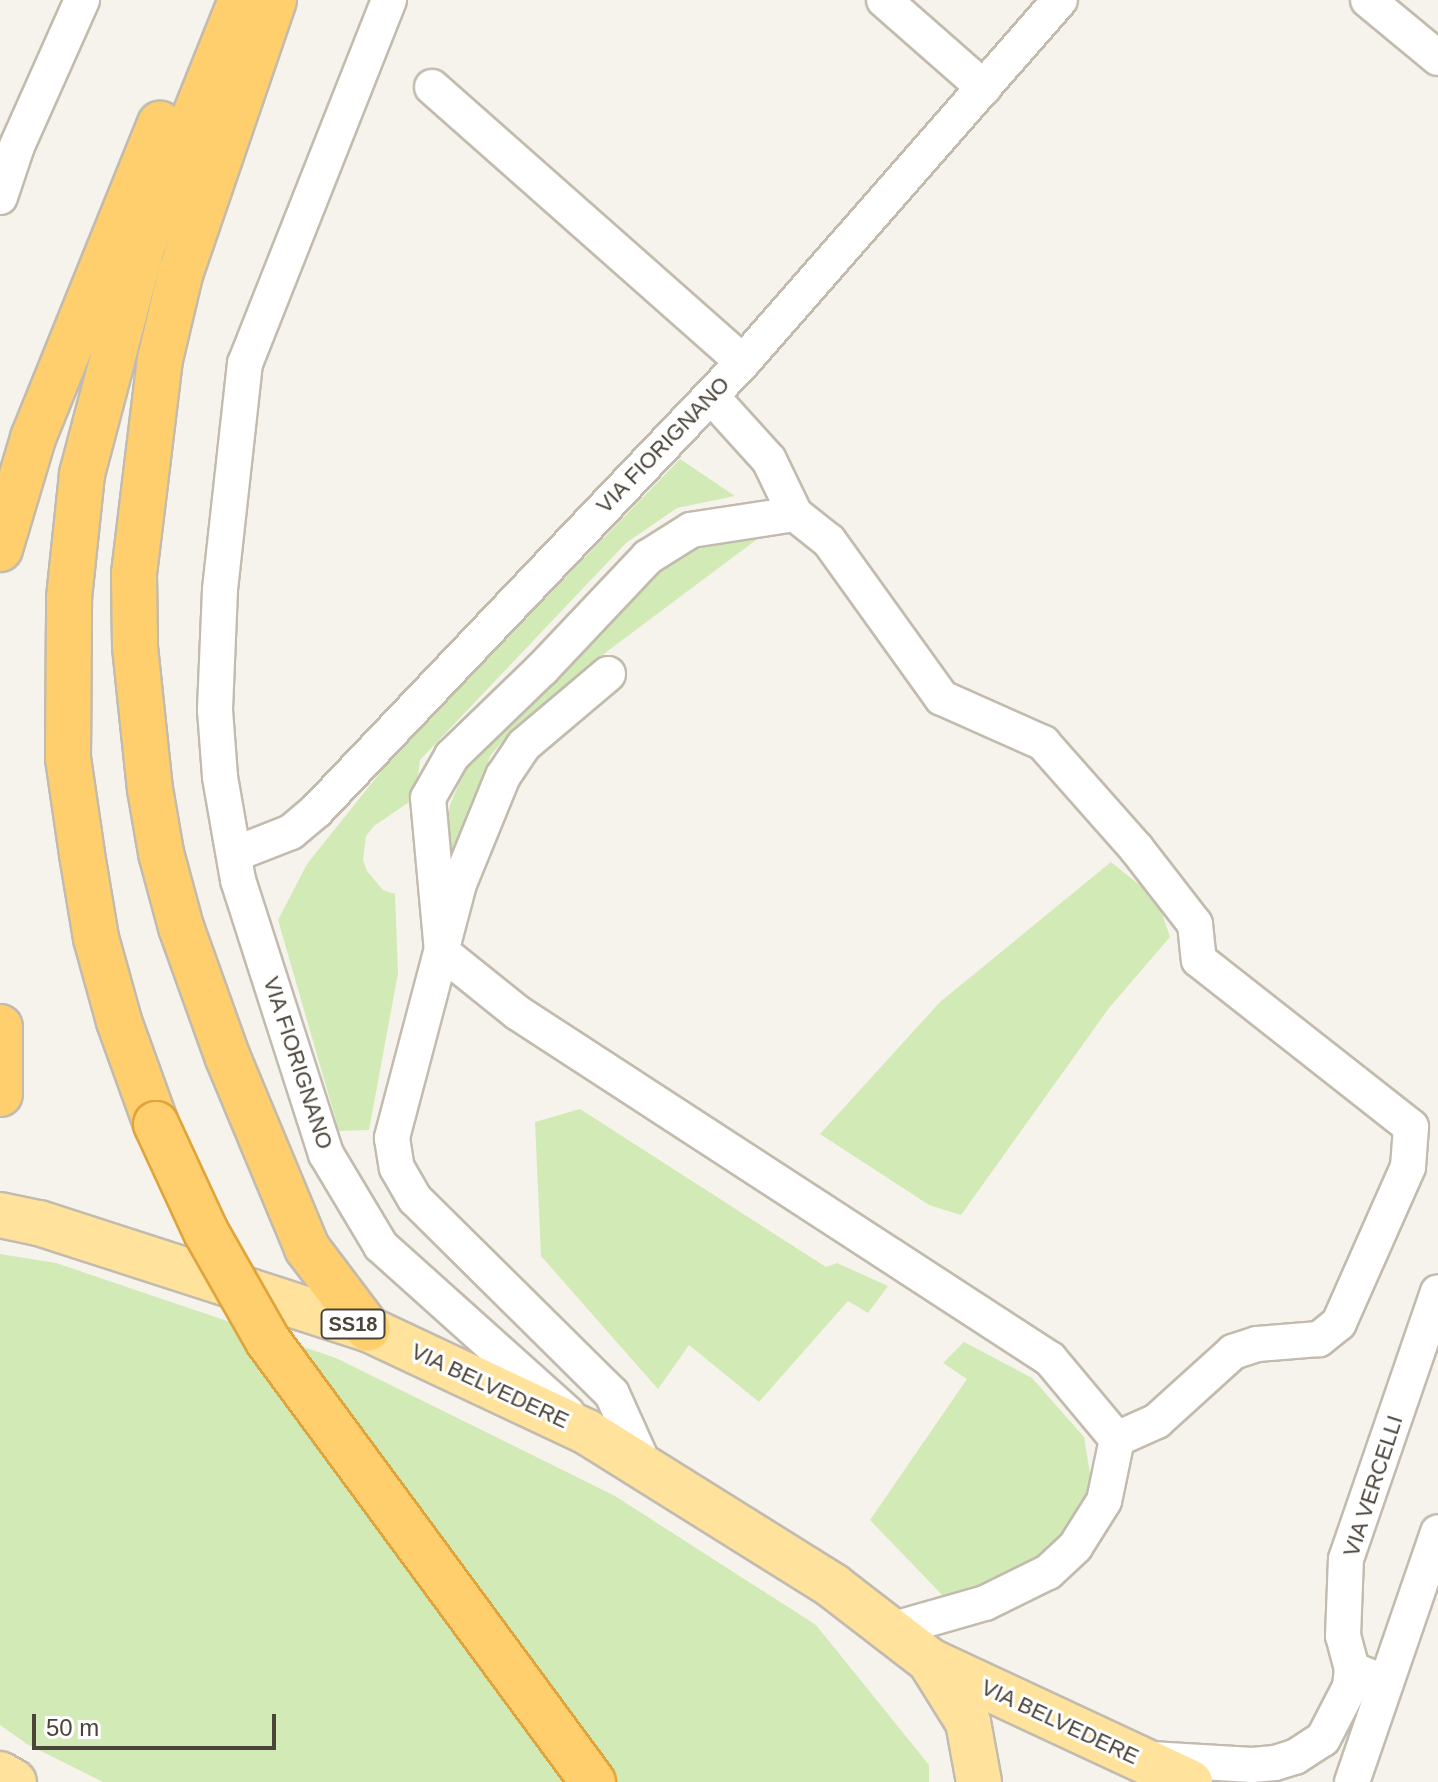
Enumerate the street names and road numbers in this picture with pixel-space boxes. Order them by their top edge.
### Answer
street label: VIA FIORIGNANO [591,371,735,519]
street label: VIA FIORIGNANO [257,973,339,1153]
road number: SS18 [319,1308,387,1340]
street label: VIA BELVEDERE [406,1338,574,1434]
street label: VIA VERCELLI [1338,1412,1408,1560]
street label: VIA BELVEDERE [976,1674,1144,1770]

